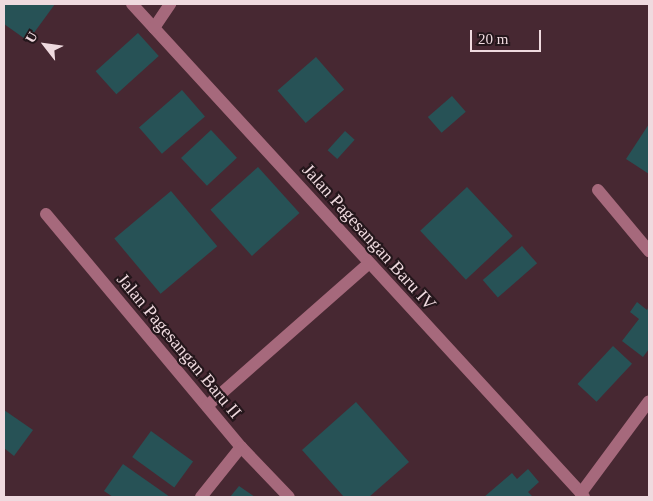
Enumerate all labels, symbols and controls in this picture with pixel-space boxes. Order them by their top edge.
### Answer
north arrow [20,20,70,70]
scale bar [473,20,544,52]
text: U [23,29,41,45]
text: 20 m [478,31,508,47]
street label: Jalan Pagesangan Baru IV [298,159,440,315]
street label: Jalan Pagesangan Baru II [112,269,246,423]

